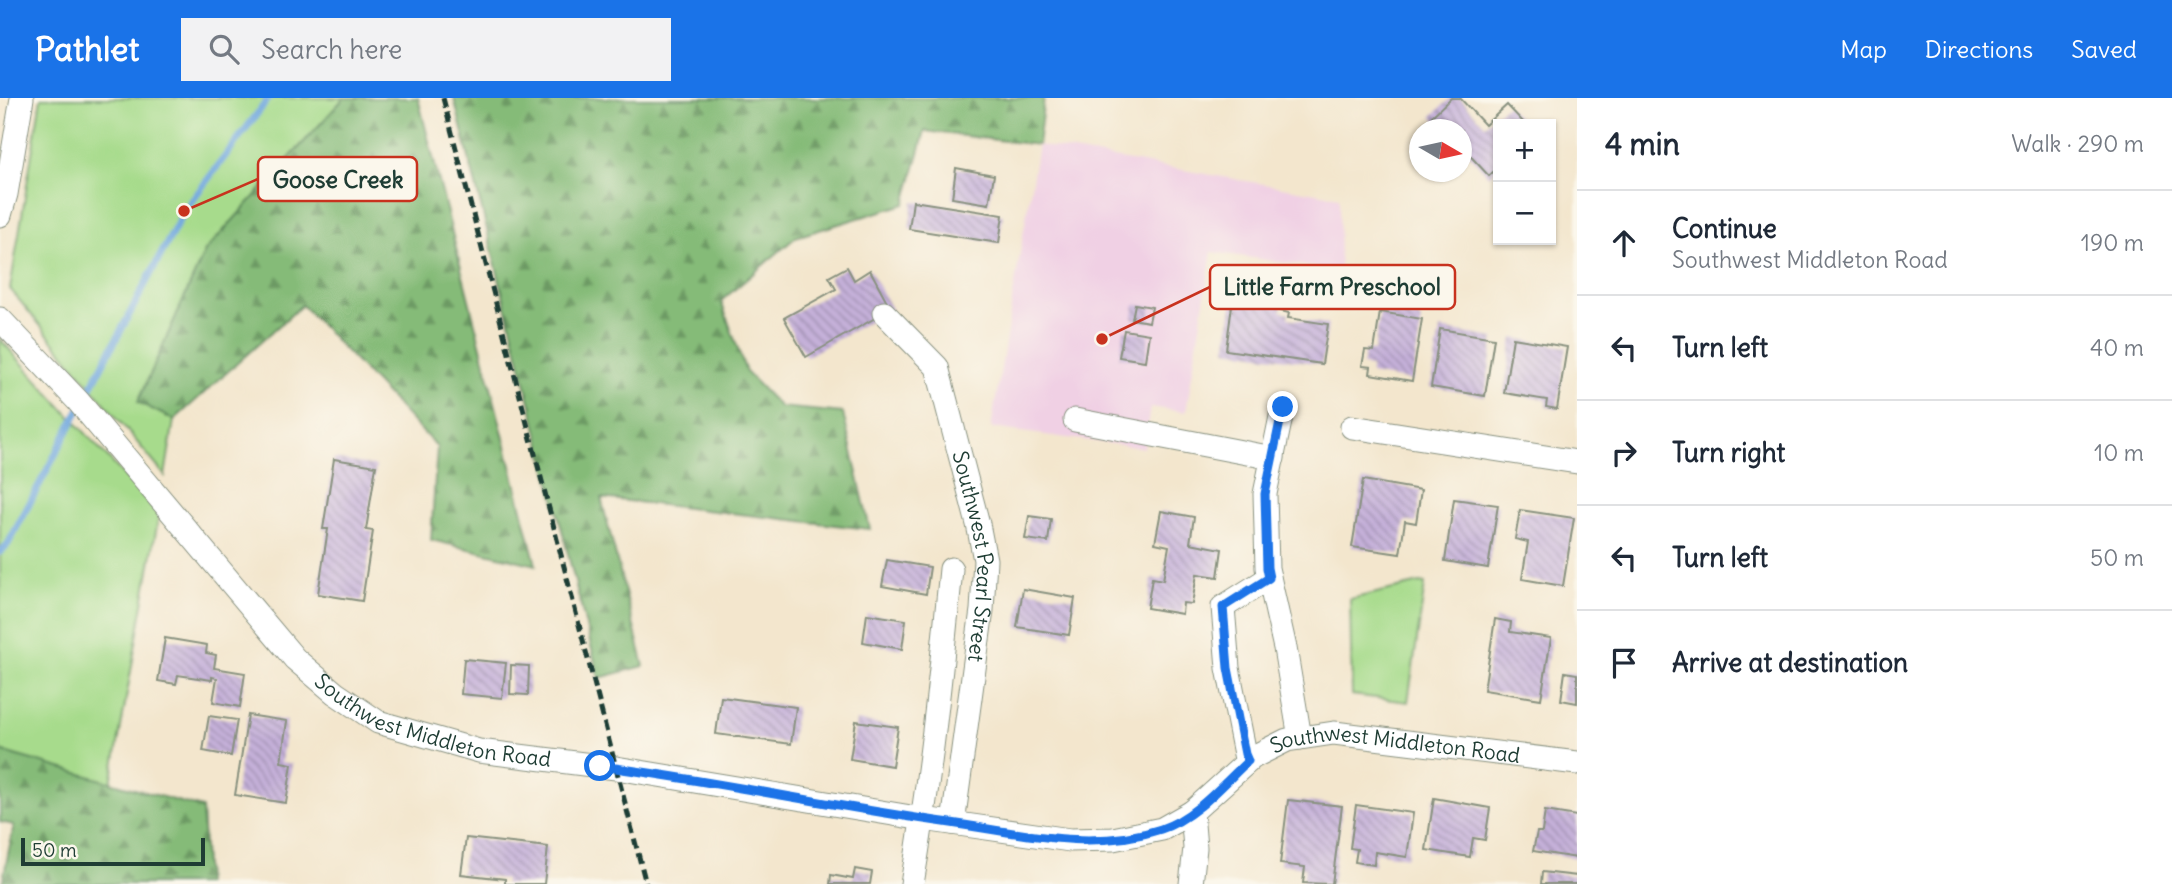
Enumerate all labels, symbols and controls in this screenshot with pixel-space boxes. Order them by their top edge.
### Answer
search box [181,18,671,81]
text: Pathlet [35,28,139,70]
icon: search [205,30,243,68]
text: Search here [261,33,402,66]
text: Map [1840,34,1887,64]
text: Directions [1925,34,2033,64]
text: Saved [2071,34,2137,64]
north arrow [1409,119,1472,182]
map controls [1493,119,1556,245]
button: + [1493,119,1556,182]
text: 4 min [1605,125,1680,163]
text: Walk · 290 m [2011,129,2144,158]
callout: Goose Creek [258,157,417,201]
text: Goose Creek [272,165,404,194]
button: − [1493,182,1556,245]
text: Continue [1672,212,1777,245]
icon: ahead [1605,224,1643,262]
text: 190 m [2081,228,2144,257]
text: Southwest Middleton Road [1672,245,1948,274]
callout: Little Farm Preschool [1210,265,1455,309]
text: Little Farm Preschool [1223,272,1441,301]
icon: left [1605,329,1643,367]
text: Turn left [1672,331,1768,364]
text: 40 m [2090,333,2144,362]
route end [1267,391,1298,422]
icon: right [1605,434,1643,472]
text: Turn right [1672,436,1785,469]
text: 10 m [2094,438,2144,467]
street label: Southwest Pearl Street [947,448,1000,664]
icon: left [1605,539,1643,577]
text: Turn left [1672,541,1768,574]
text: 50 m [2090,543,2144,572]
icon: arrive [1605,644,1643,682]
text: Arrive at destination [1672,646,1908,679]
street label: Southwest Middleton Road [309,668,552,773]
street label: Southwest Middleton Road [1265,718,1522,769]
route start [584,750,615,781]
scale bar [21,835,205,867]
text: 50 m [32,838,77,862]

